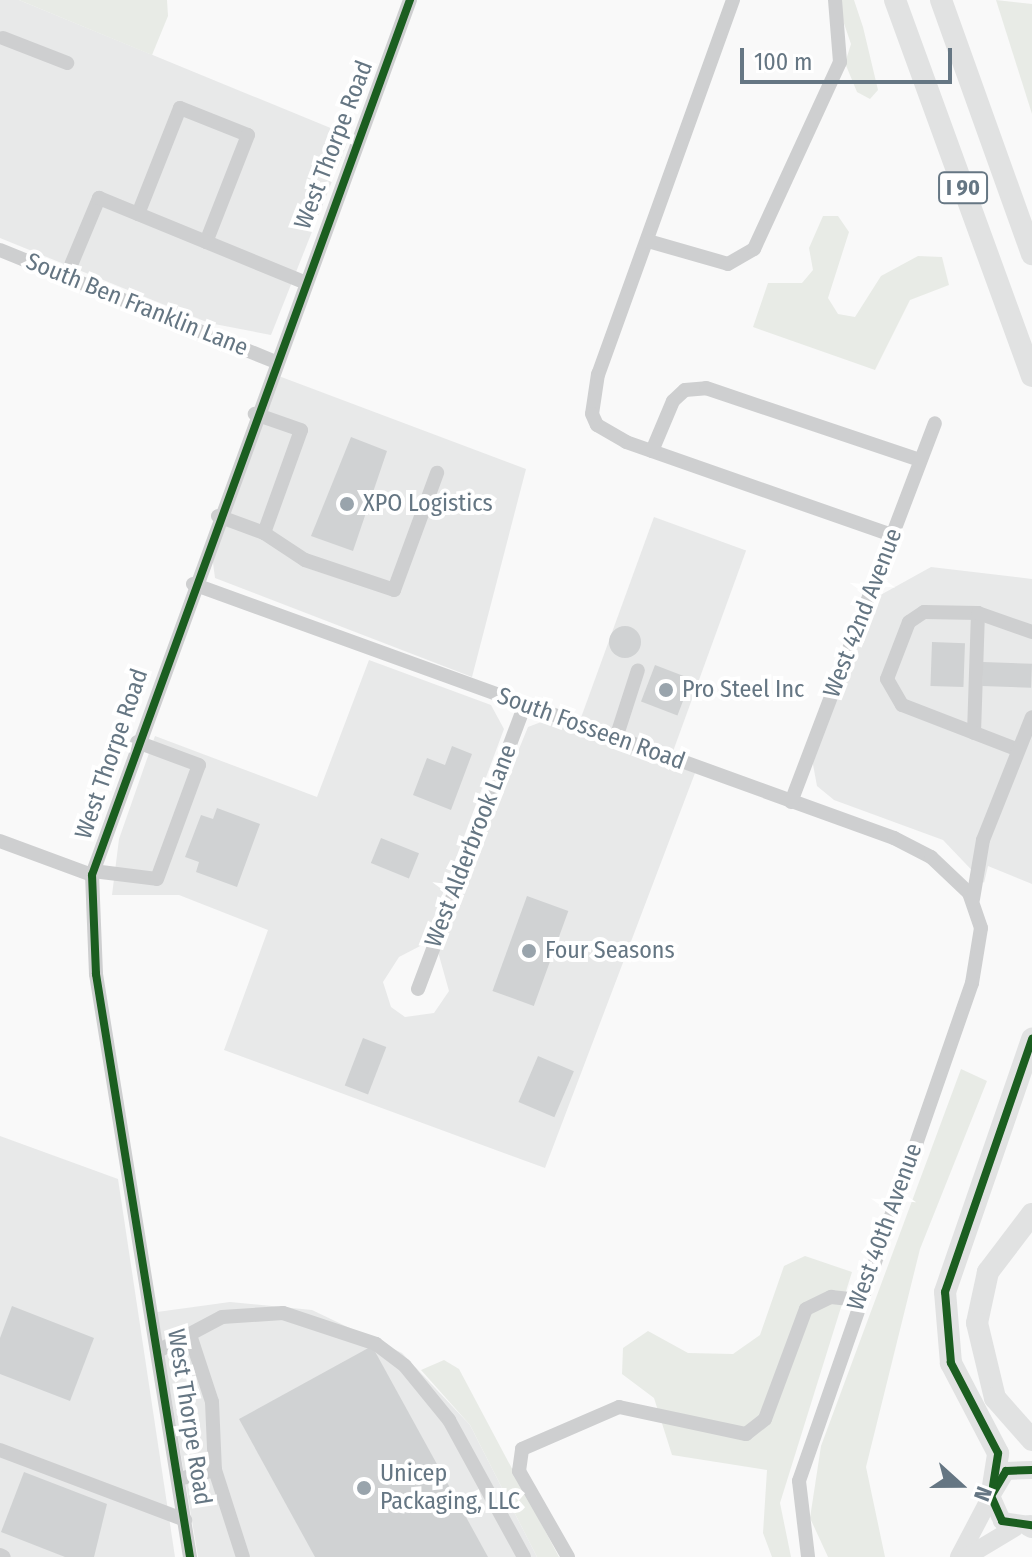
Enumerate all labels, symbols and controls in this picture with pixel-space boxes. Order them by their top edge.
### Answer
scale bar [744,32,956,82]
text: 100 m [754,48,812,76]
street label: West Thorpe Road [289,57,379,233]
road number: I 90 [937,170,989,206]
street label: South Ben Franklin Lane [22,247,252,363]
place label: XPO Logistics [363,490,493,518]
marker: XPO Logistics [338,495,356,513]
street label: West 42nd Avenue [818,525,908,701]
street label: West Thorpe Road [69,665,155,843]
place label: Pro Steel Inc [682,676,804,704]
marker: Pro Steel Inc [657,681,675,699]
street label: South Fosseen Road [493,682,689,776]
street label: West Alderbrook Lane [419,741,523,951]
place label: Four Seasons [545,937,675,965]
marker: Four Seasons [520,942,538,960]
street label: West 40th Avenue [841,1140,929,1314]
street label: West Thorpe Road [161,1327,217,1507]
north arrow [920,1445,1000,1525]
place label: Unicep Packaging, LLC [380,1460,520,1516]
marker: Unicep Packaging, LLC [355,1479,373,1497]
text: N [968,1483,998,1505]

